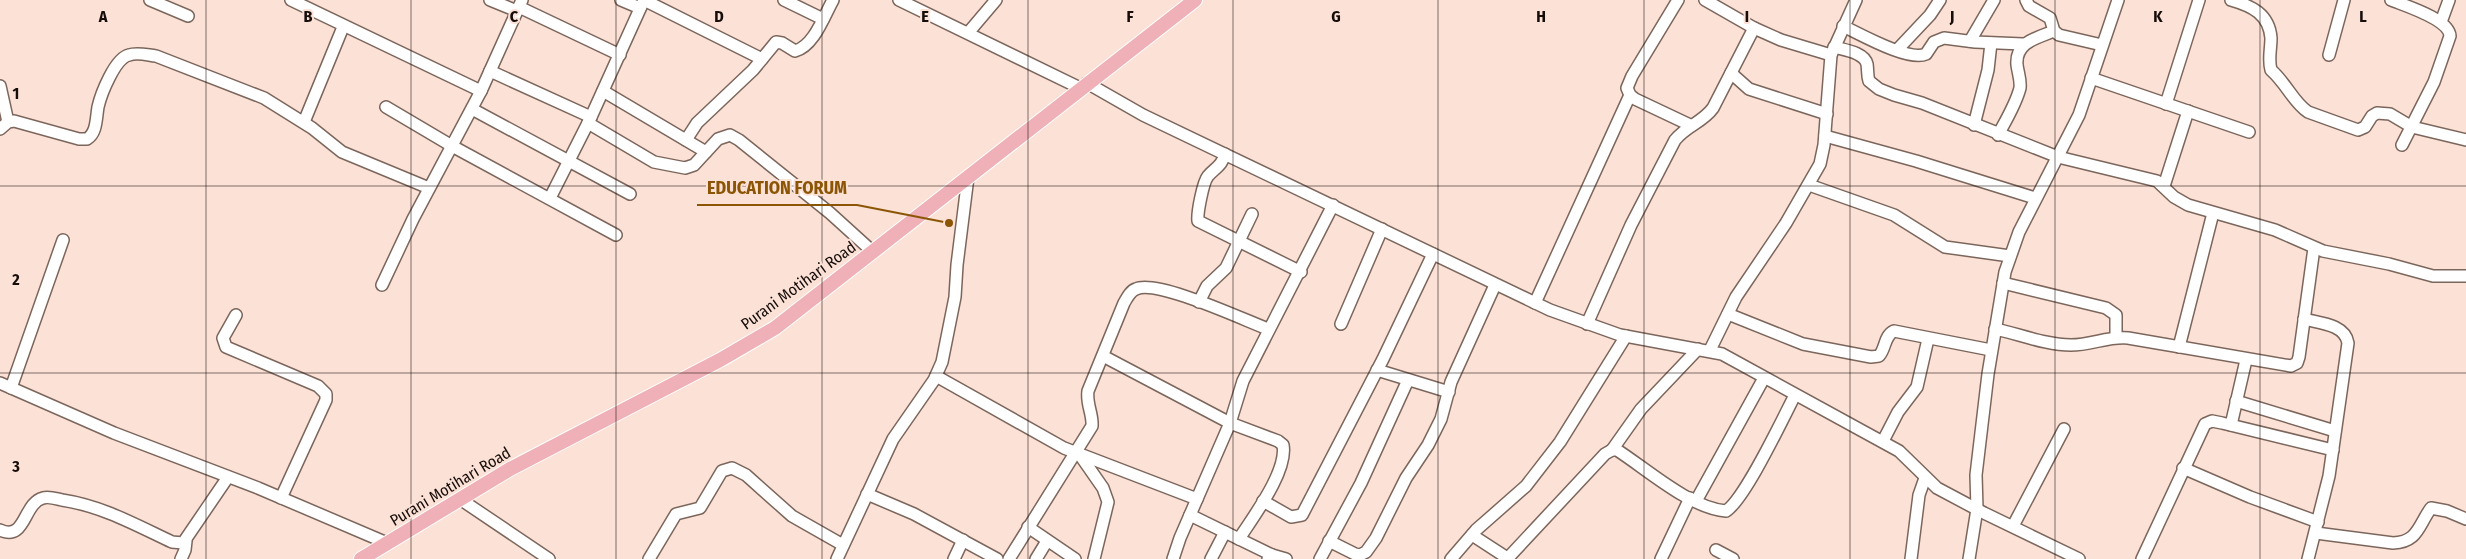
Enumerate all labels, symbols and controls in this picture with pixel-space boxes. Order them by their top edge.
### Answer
text: A [98,7,108,26]
text: B [304,7,313,26]
text: C [510,7,519,26]
text: D [714,7,724,26]
text: E [921,7,929,26]
text: F [1126,7,1134,26]
text: G [1331,7,1341,26]
text: H [1536,7,1546,26]
text: I [1745,7,1749,26]
text: J [1949,7,1954,26]
text: K [2153,7,2163,26]
text: L [2359,7,2367,26]
text: 1 [13,84,19,103]
callout: EDUCATION FORUM [697,172,857,205]
text: EDUCATION FORUM [707,177,847,199]
street label: Purani Motihari Road [737,237,859,333]
text: 2 [11,270,20,289]
street label: Purani Motihari Road [386,443,514,530]
text: 3 [11,457,20,476]

